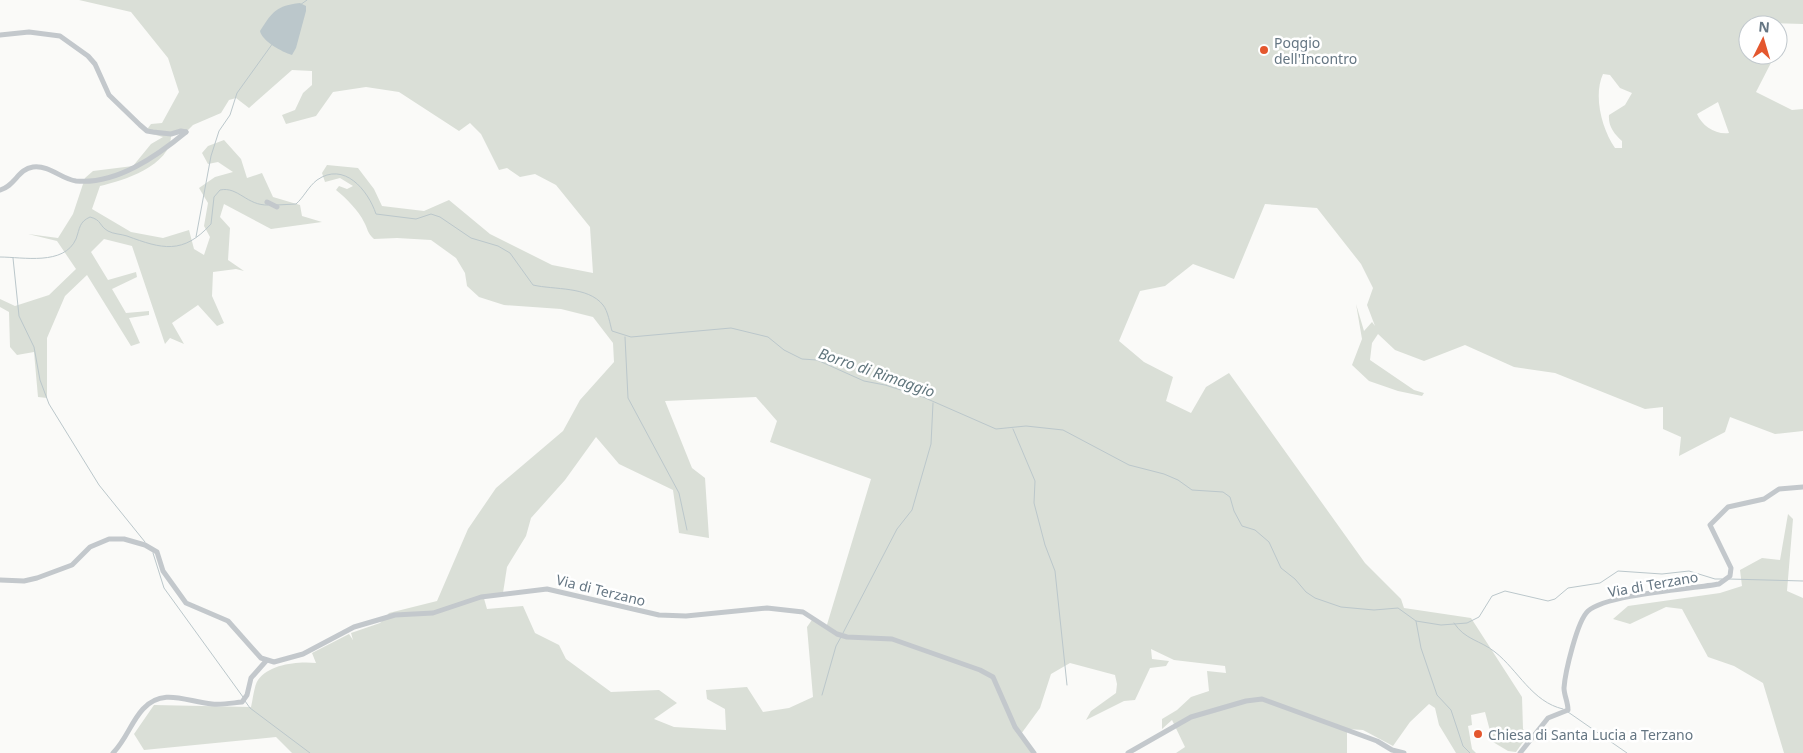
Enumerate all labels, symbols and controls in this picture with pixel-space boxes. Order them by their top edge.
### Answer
north arrow [1738,15,1788,65]
text: N [1758,17,1771,37]
place label: Poggio dell'Incontro [1274,33,1357,68]
marker: Poggio dell'Incontro [1258,44,1270,56]
water label: Borro di Rimaggio [816,343,938,401]
street label: Via di Terzano [1606,567,1700,601]
street label: Via di Terzano [554,570,648,610]
place label: Chiesa di Santa Lucia a Terzano [1488,725,1693,744]
marker: Chiesa di Santa Lucia a Terzano [1472,728,1484,740]

